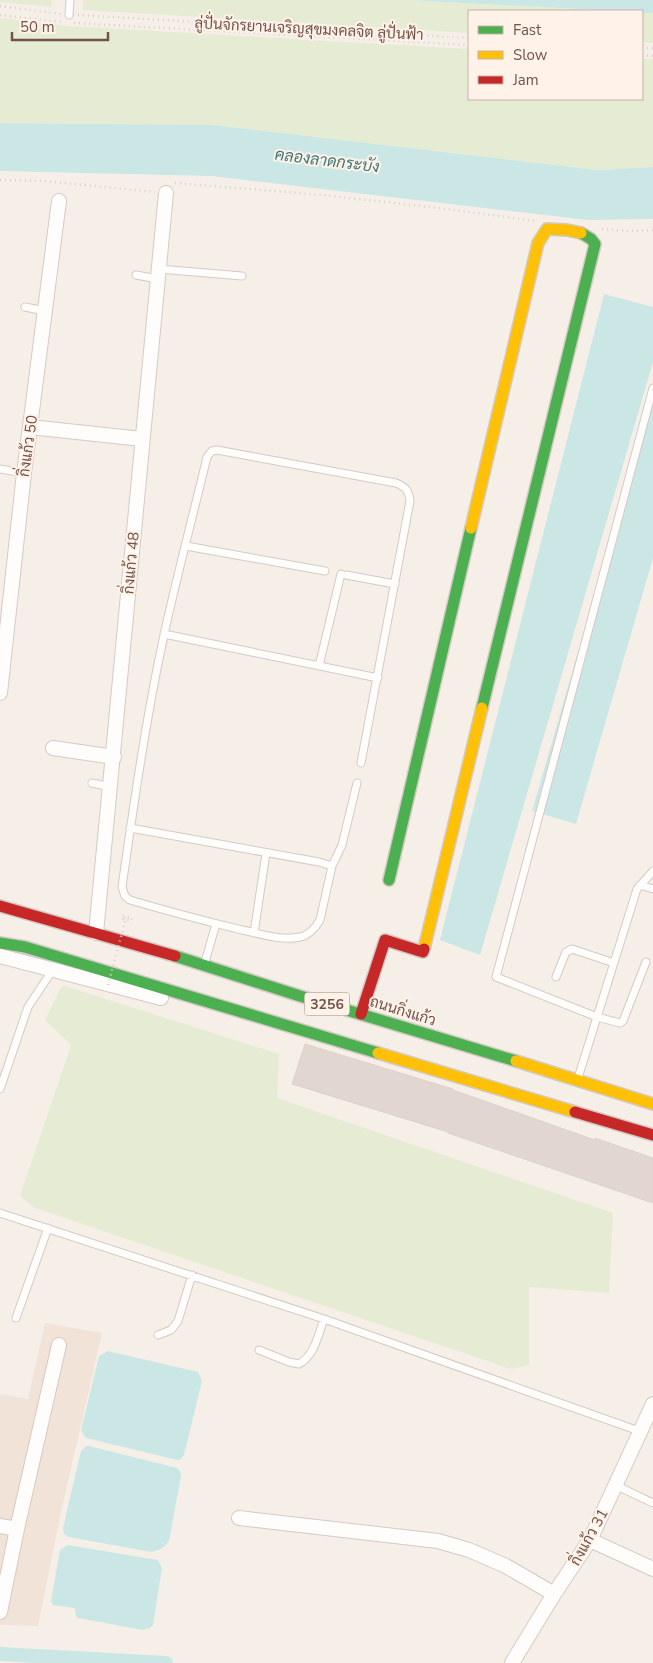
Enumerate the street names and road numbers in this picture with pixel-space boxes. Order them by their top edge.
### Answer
street label: ลู่ปั่นจักรยานเจริญสุขมงคลจิต ลู่ปั่นฟ้า [194,9,424,46]
street label: กิ่งแก้ว 50 [9,413,42,478]
street label: กิ่งแก้ว 48 [114,531,144,595]
street label: ถนนกิ่งแก้ว [367,987,440,1031]
road number: 3256 [304,992,350,1016]
street label: กิ่งแก้ว 31 [561,1503,613,1569]

